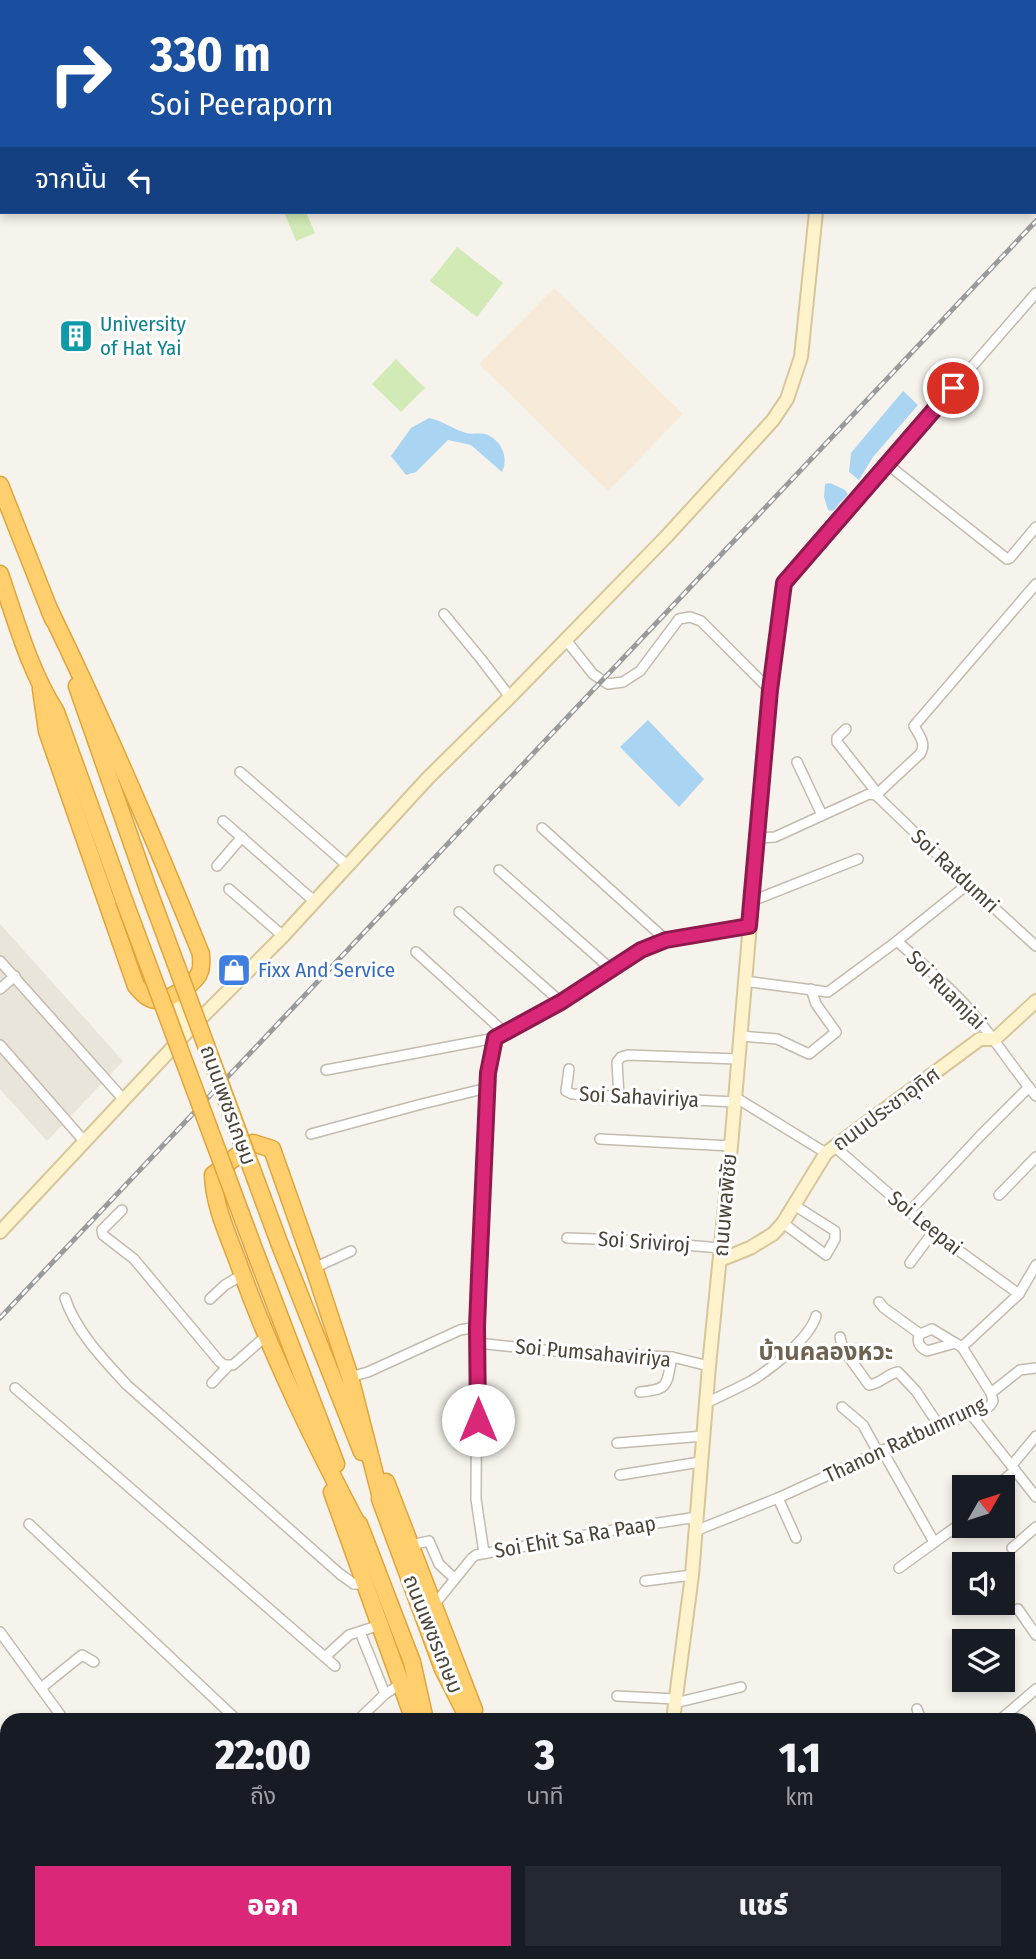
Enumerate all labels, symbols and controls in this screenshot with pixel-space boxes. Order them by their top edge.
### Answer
text: 330 m [150,25,271,84]
icon: right [35,28,126,119]
text: Soi Peeraporn [150,85,333,123]
icon: left [121,161,159,199]
text: จากนั้น [35,164,107,195]
place label: University of Hat Yai [100,311,186,361]
building icon: University of Hat Yai [57,317,95,355]
pin [923,358,983,418]
icon: arrive [934,369,972,407]
street label: Soi Ratdumri [906,824,1004,918]
street label: Soi Ruamjai [901,945,991,1035]
shop icon: Fixx And Service [215,951,253,989]
place label: Fixx And Service [258,957,395,983]
street label: ถนนเพชรเกษม [194,1041,262,1169]
street label: ถนนประชาอุทิศ [827,1061,945,1157]
street label: Soi Sahaviriya [578,1081,700,1113]
street label: ถนนพลพิชัย [708,1152,742,1258]
street label: Soi Leepai [883,1185,967,1261]
street label: Soi Sriviroj [597,1226,691,1258]
street label: Soi Pumsahaviriya [514,1333,672,1373]
district label: บ้านคลองหวะ [759,1338,893,1366]
position arrow [441,1383,515,1457]
street label: Thanon Ratbumrung [820,1391,990,1489]
north arrow [952,1475,1015,1538]
map controls [952,1475,1015,1692]
street label: Soi Ehit Sa Ra Paap [492,1510,658,1564]
button: sound [952,1552,1015,1615]
street label: ถนนเพชรเกษม [397,1571,469,1697]
button: layers [952,1629,1015,1692]
text: 22:00 [215,1730,311,1780]
text: 3 [535,1730,555,1780]
text: 1.1 [779,1733,821,1783]
text: ถึง [250,1782,276,1810]
text: นาที [526,1782,564,1810]
text: km [786,1783,814,1811]
button: ออก [35,1866,511,1946]
button: แชร์ [525,1866,1001,1946]

